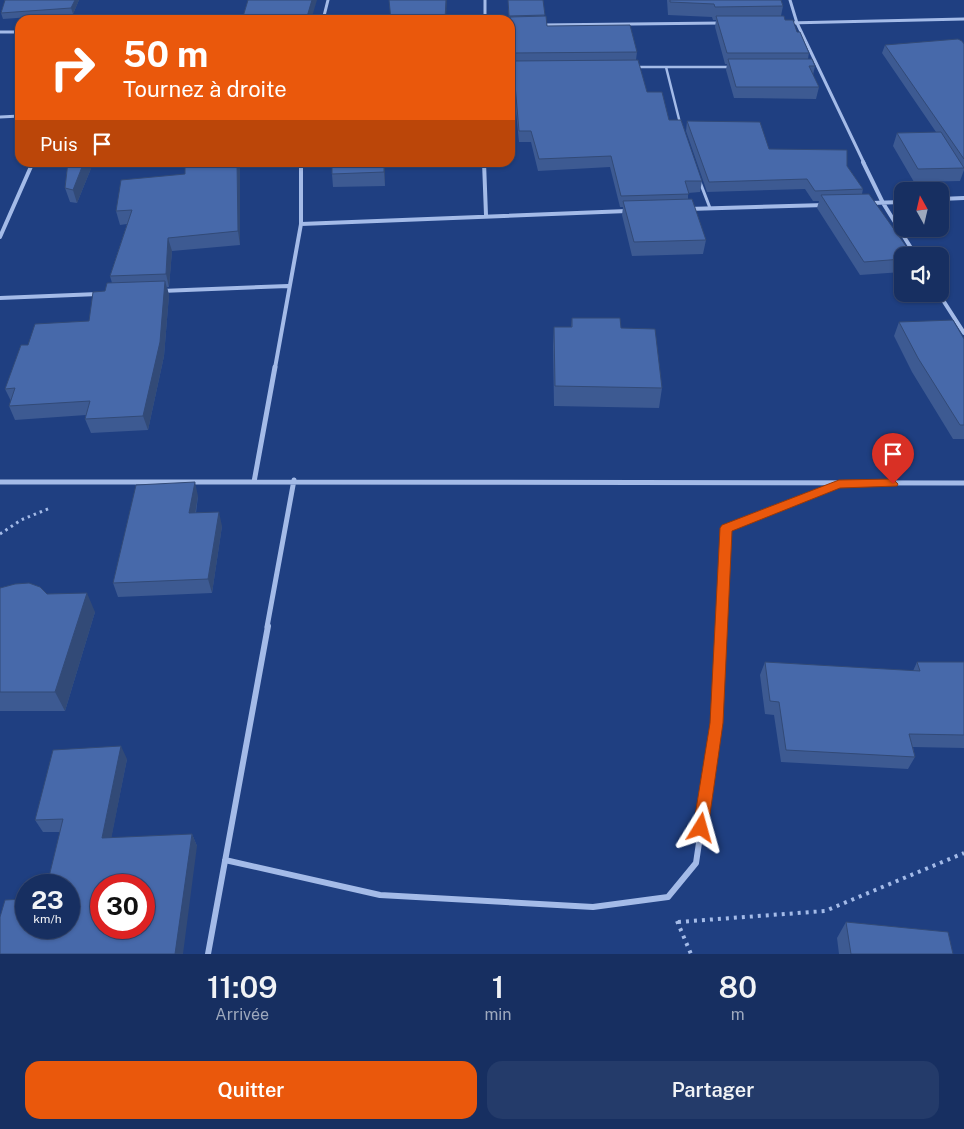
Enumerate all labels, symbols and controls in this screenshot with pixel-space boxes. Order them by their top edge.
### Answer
text: 50 m [123,34,208,75]
icon: right [40,35,105,100]
text: Tournez à droite [123,76,287,102]
icon: arrive [88,130,116,158]
text: Puis [40,133,78,155]
north arrow [894,182,949,238]
map controls [894,182,949,302]
button: sound [894,247,949,302]
pin [872,433,914,484]
icon: arrive [879,440,907,468]
position arrow [674,801,726,853]
speed limit sign: 30 [90,874,155,939]
text: 23 [31,885,64,915]
text: km/h [33,912,62,926]
text: 11:09 [207,969,278,1005]
text: 1 [492,969,504,1005]
text: 80 [719,969,757,1005]
text: Arrivée [215,1005,269,1024]
text: min [484,1005,512,1024]
text: m [731,1005,745,1024]
button: Quitter [25,1061,477,1119]
button: Partager [487,1061,939,1119]

